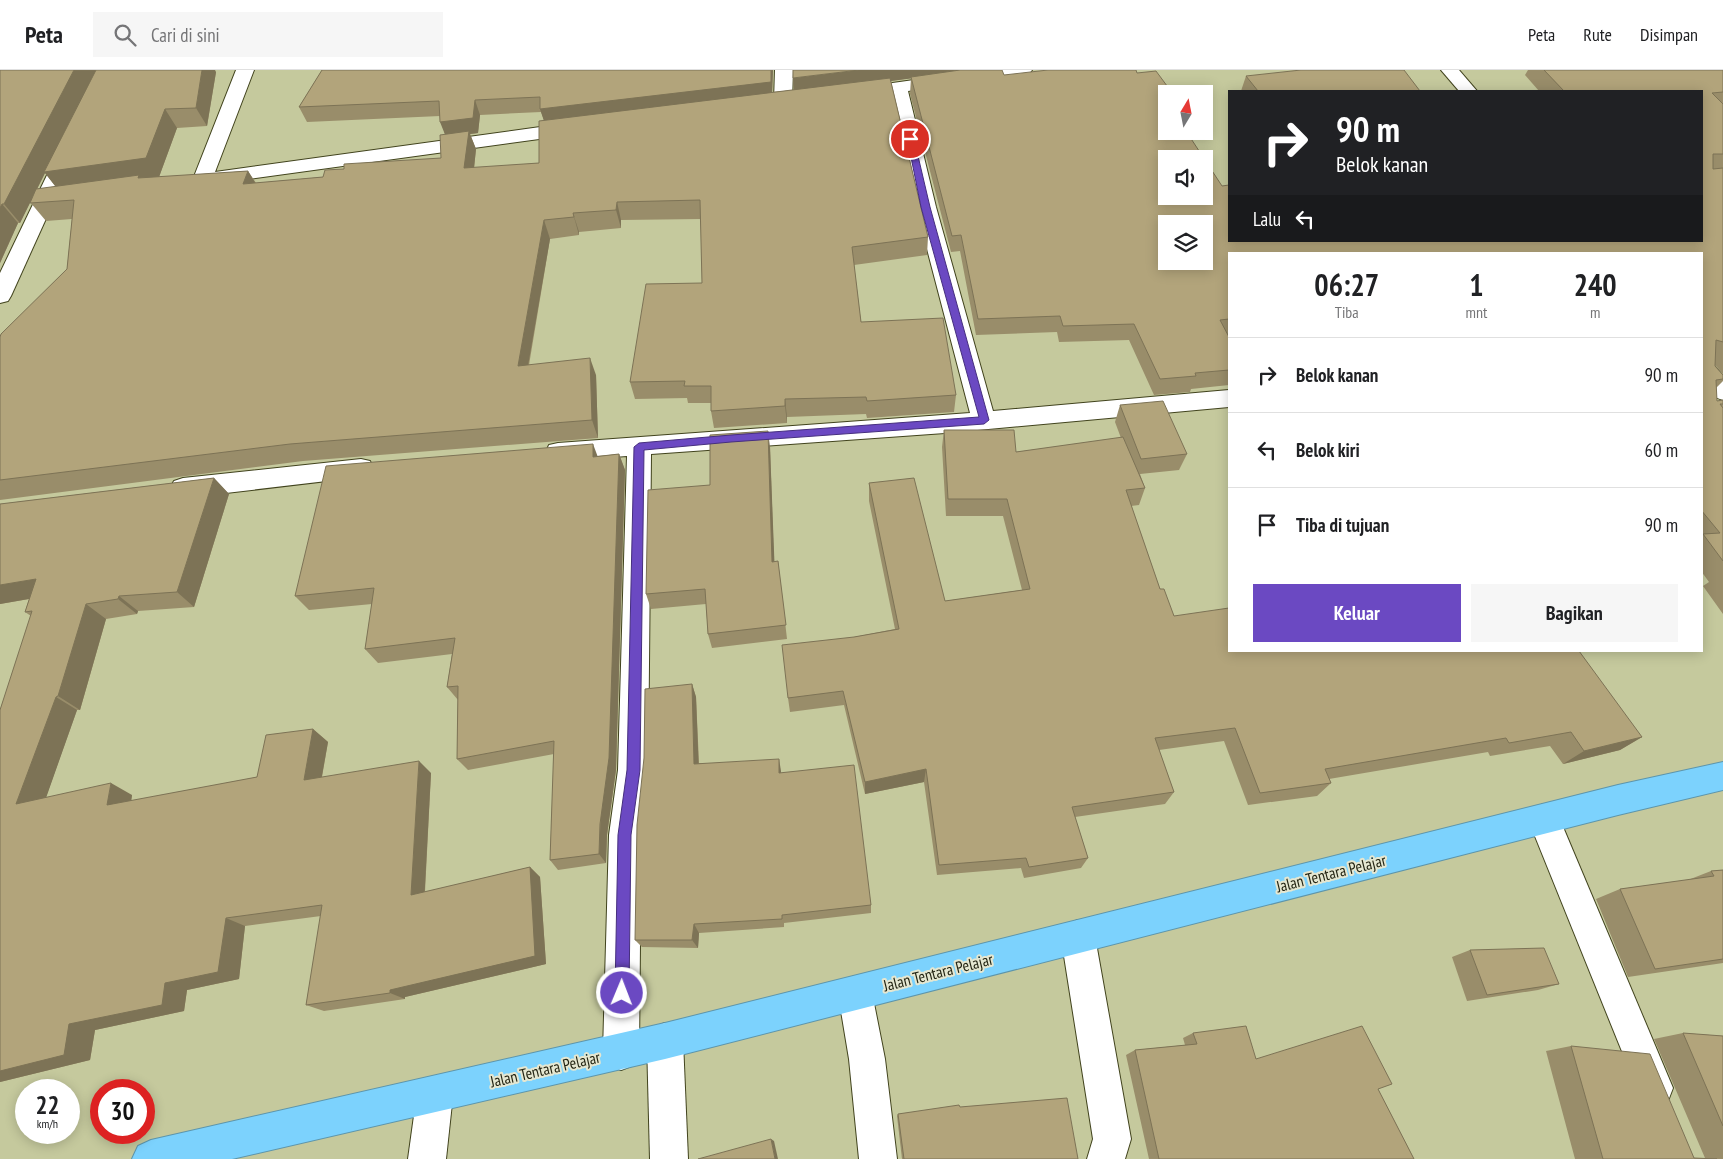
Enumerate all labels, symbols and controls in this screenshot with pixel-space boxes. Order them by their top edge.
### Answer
search box [93,12,443,57]
text: Peta [25,19,63,50]
icon: search [111,21,139,49]
text: Cari di sini [151,23,220,47]
text: Peta [1528,23,1555,46]
text: Rute [1583,23,1612,46]
text: Disimpan [1640,23,1698,46]
north arrow [1158,85,1212,140]
map controls [1158,85,1213,270]
text: 90 m [1336,106,1400,152]
icon: right [1253,110,1318,175]
pin [889,118,931,160]
icon: arrive [896,125,924,153]
button: sound [1158,150,1213,205]
text: Belok kanan [1336,150,1428,178]
icon: left [1291,205,1319,233]
text: Lalu [1253,207,1281,231]
button: layers [1158,215,1213,270]
text: 06:27 [1314,265,1379,304]
text: 1 [1469,265,1484,304]
text: 240 [1574,265,1617,304]
text: Tiba [1335,302,1359,322]
text: mnt [1465,302,1487,322]
text: m [1590,302,1600,322]
icon: right [1253,361,1281,389]
text: Belok kanan [1296,363,1378,387]
text: 90 m [1645,363,1678,387]
icon: left [1253,436,1281,464]
text: Belok kiri [1296,438,1360,462]
text: 60 m [1645,438,1678,462]
icon: arrive [1253,511,1281,539]
text: Tiba di tujuan [1296,513,1389,537]
text: 90 m [1645,513,1678,537]
button: Keluar [1253,584,1461,642]
button: Bagikan [1471,584,1678,642]
street label: Jalan Tentara Pelajar [1273,850,1388,897]
street label: Jalan Tentara Pelajar [880,949,995,996]
position arrow [595,966,647,1018]
street label: Jalan Tentara Pelajar [487,1046,603,1092]
speed limit sign: 30 [90,1079,155,1144]
text: 22 [36,1089,59,1121]
text: km/h [37,1116,58,1131]

